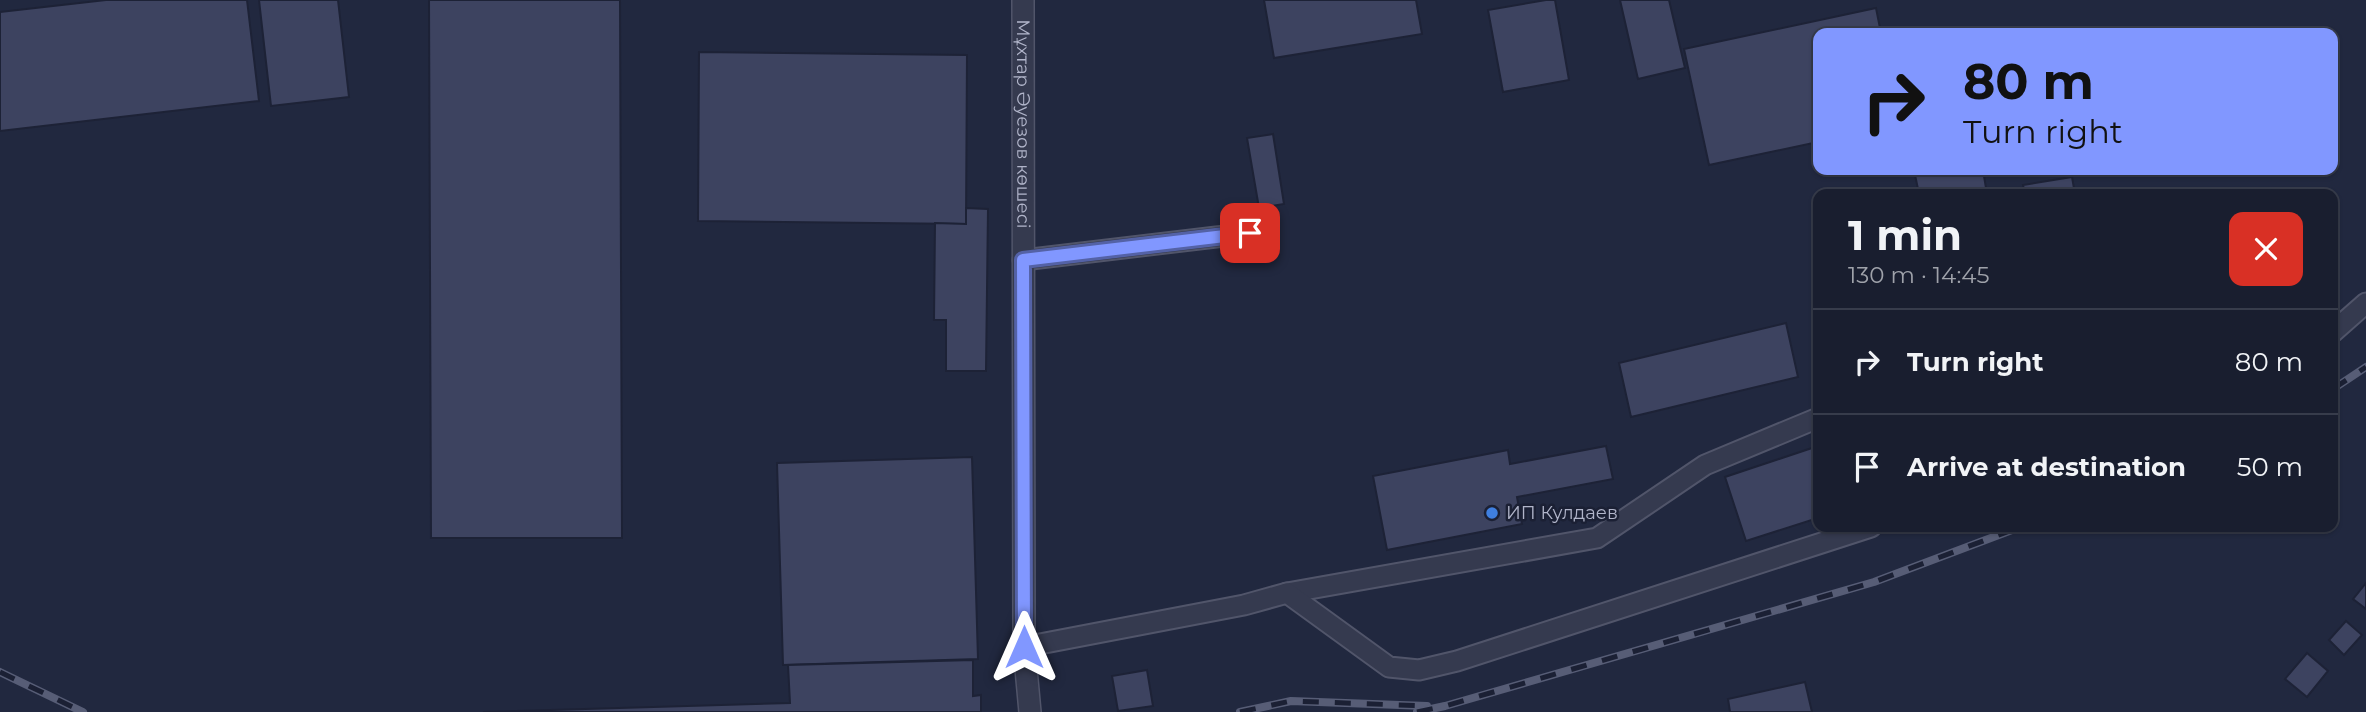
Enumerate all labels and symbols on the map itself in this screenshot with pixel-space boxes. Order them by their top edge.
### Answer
street label: Мұхтар Әуезов көшесі [1012,19,1034,229]
pin [1220,203,1280,263]
place label: ИП Кулдаев [1506,502,1618,524]
marker: ИП Кулдаев [1484,505,1500,521]
position arrow [987,610,1061,684]

